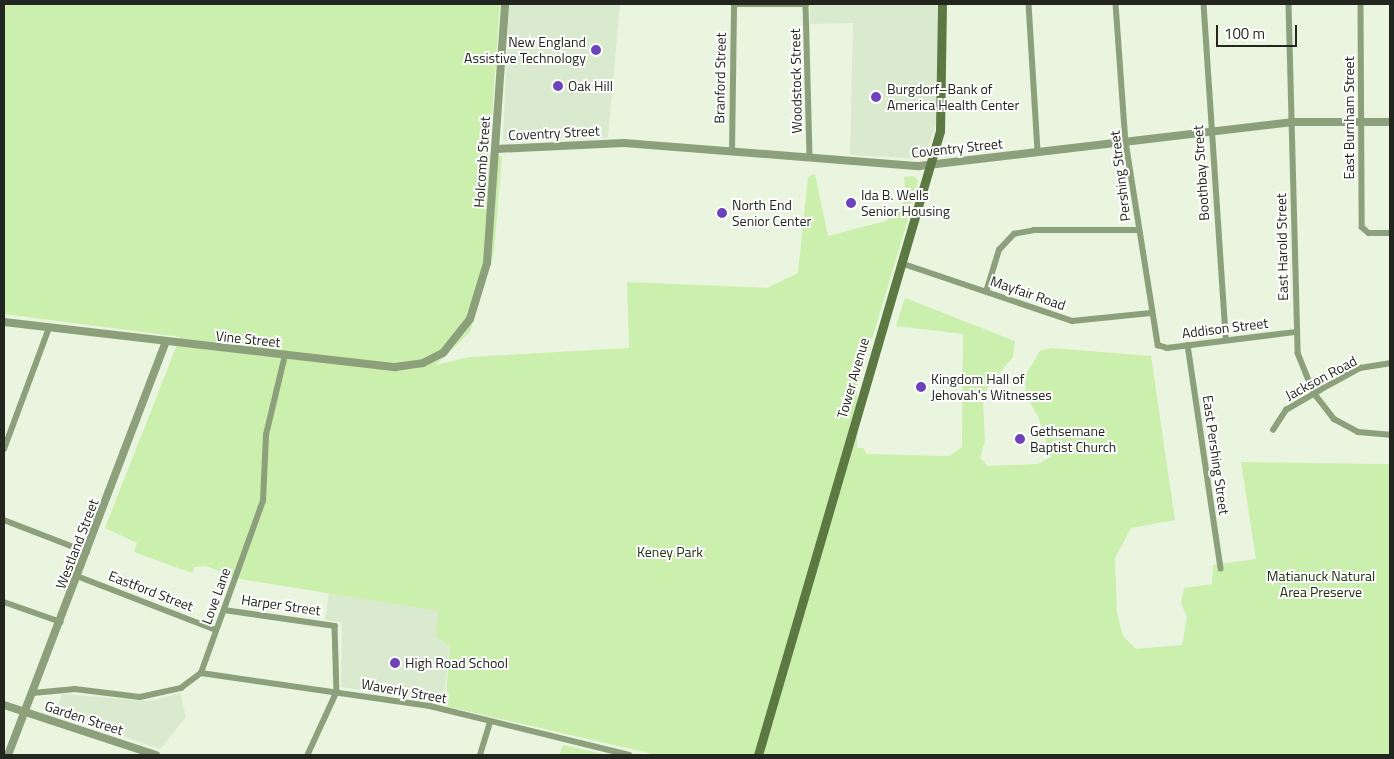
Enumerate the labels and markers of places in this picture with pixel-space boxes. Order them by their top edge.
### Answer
place label: New England Assistive Technology [464,34,586,66]
marker: New England Assistive Technology [590,44,602,56]
place label: Oak Hill [568,78,613,94]
marker: Oak Hill [552,80,564,92]
place label: Burgdorf–Bank of America Health Center [887,81,1019,114]
marker: Burgdorf–Bank of America Health Center [869,90,883,104]
place label: Ida B. Wells Senior Housing [861,187,950,220]
place label: North End Senior Center [732,197,811,230]
marker: Ida B. Wells Senior Housing [845,197,857,209]
marker: North End Senior Center [716,207,728,219]
place label: Kingdom Hall of Jehovah's Witnesses [931,371,1052,404]
marker: Kingdom Hall of Jehovah's Witnesses [915,381,927,393]
place label: Gethsemane Baptist Church [1030,423,1116,456]
marker: Gethsemane Baptist Church [1014,433,1026,445]
place label: High Road School [405,655,508,671]
marker: High Road School [389,657,401,669]

